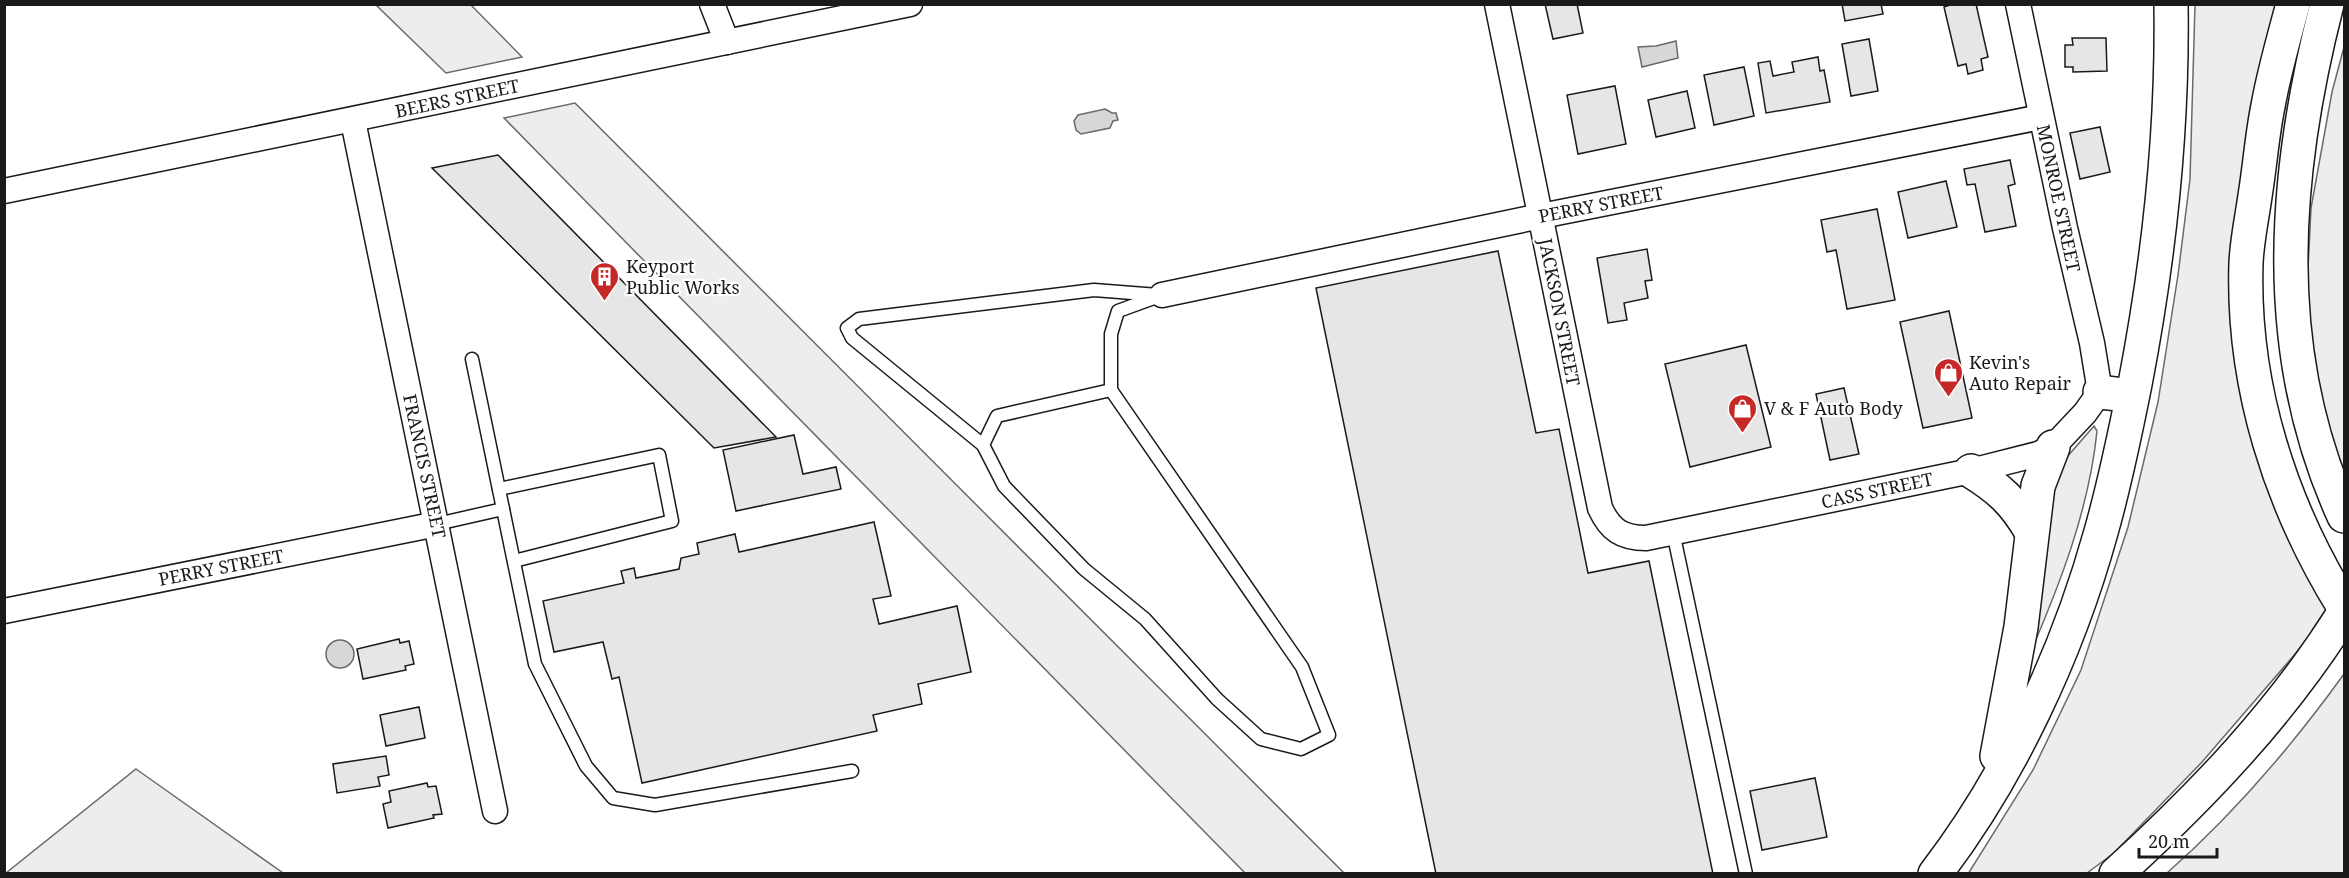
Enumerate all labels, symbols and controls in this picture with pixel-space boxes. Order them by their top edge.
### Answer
street label: BEERS STREET [393,73,521,123]
street label: MONROE STREET [2032,122,2086,274]
street label: PERRY STREET [1536,180,1666,228]
street label: JACKSON STREET [1534,235,1586,388]
place label: Keyport Public Works [626,254,740,299]
building icon: Keyport Public Works [589,260,621,302]
place label: Kevin's Auto Repair [1969,350,2072,395]
shop icon: Kevin's Auto Repair [1932,356,1964,398]
street label: FRANCIS STREET [398,392,452,540]
shop icon: V & F Auto Body [1727,392,1759,434]
place label: V & F Auto Body [1764,396,1904,420]
street label: CASS STREET [1819,466,1935,514]
street label: PERRY STREET [156,543,286,591]
scale bar [2139,821,2217,859]
text: 20 m [2148,829,2190,853]

